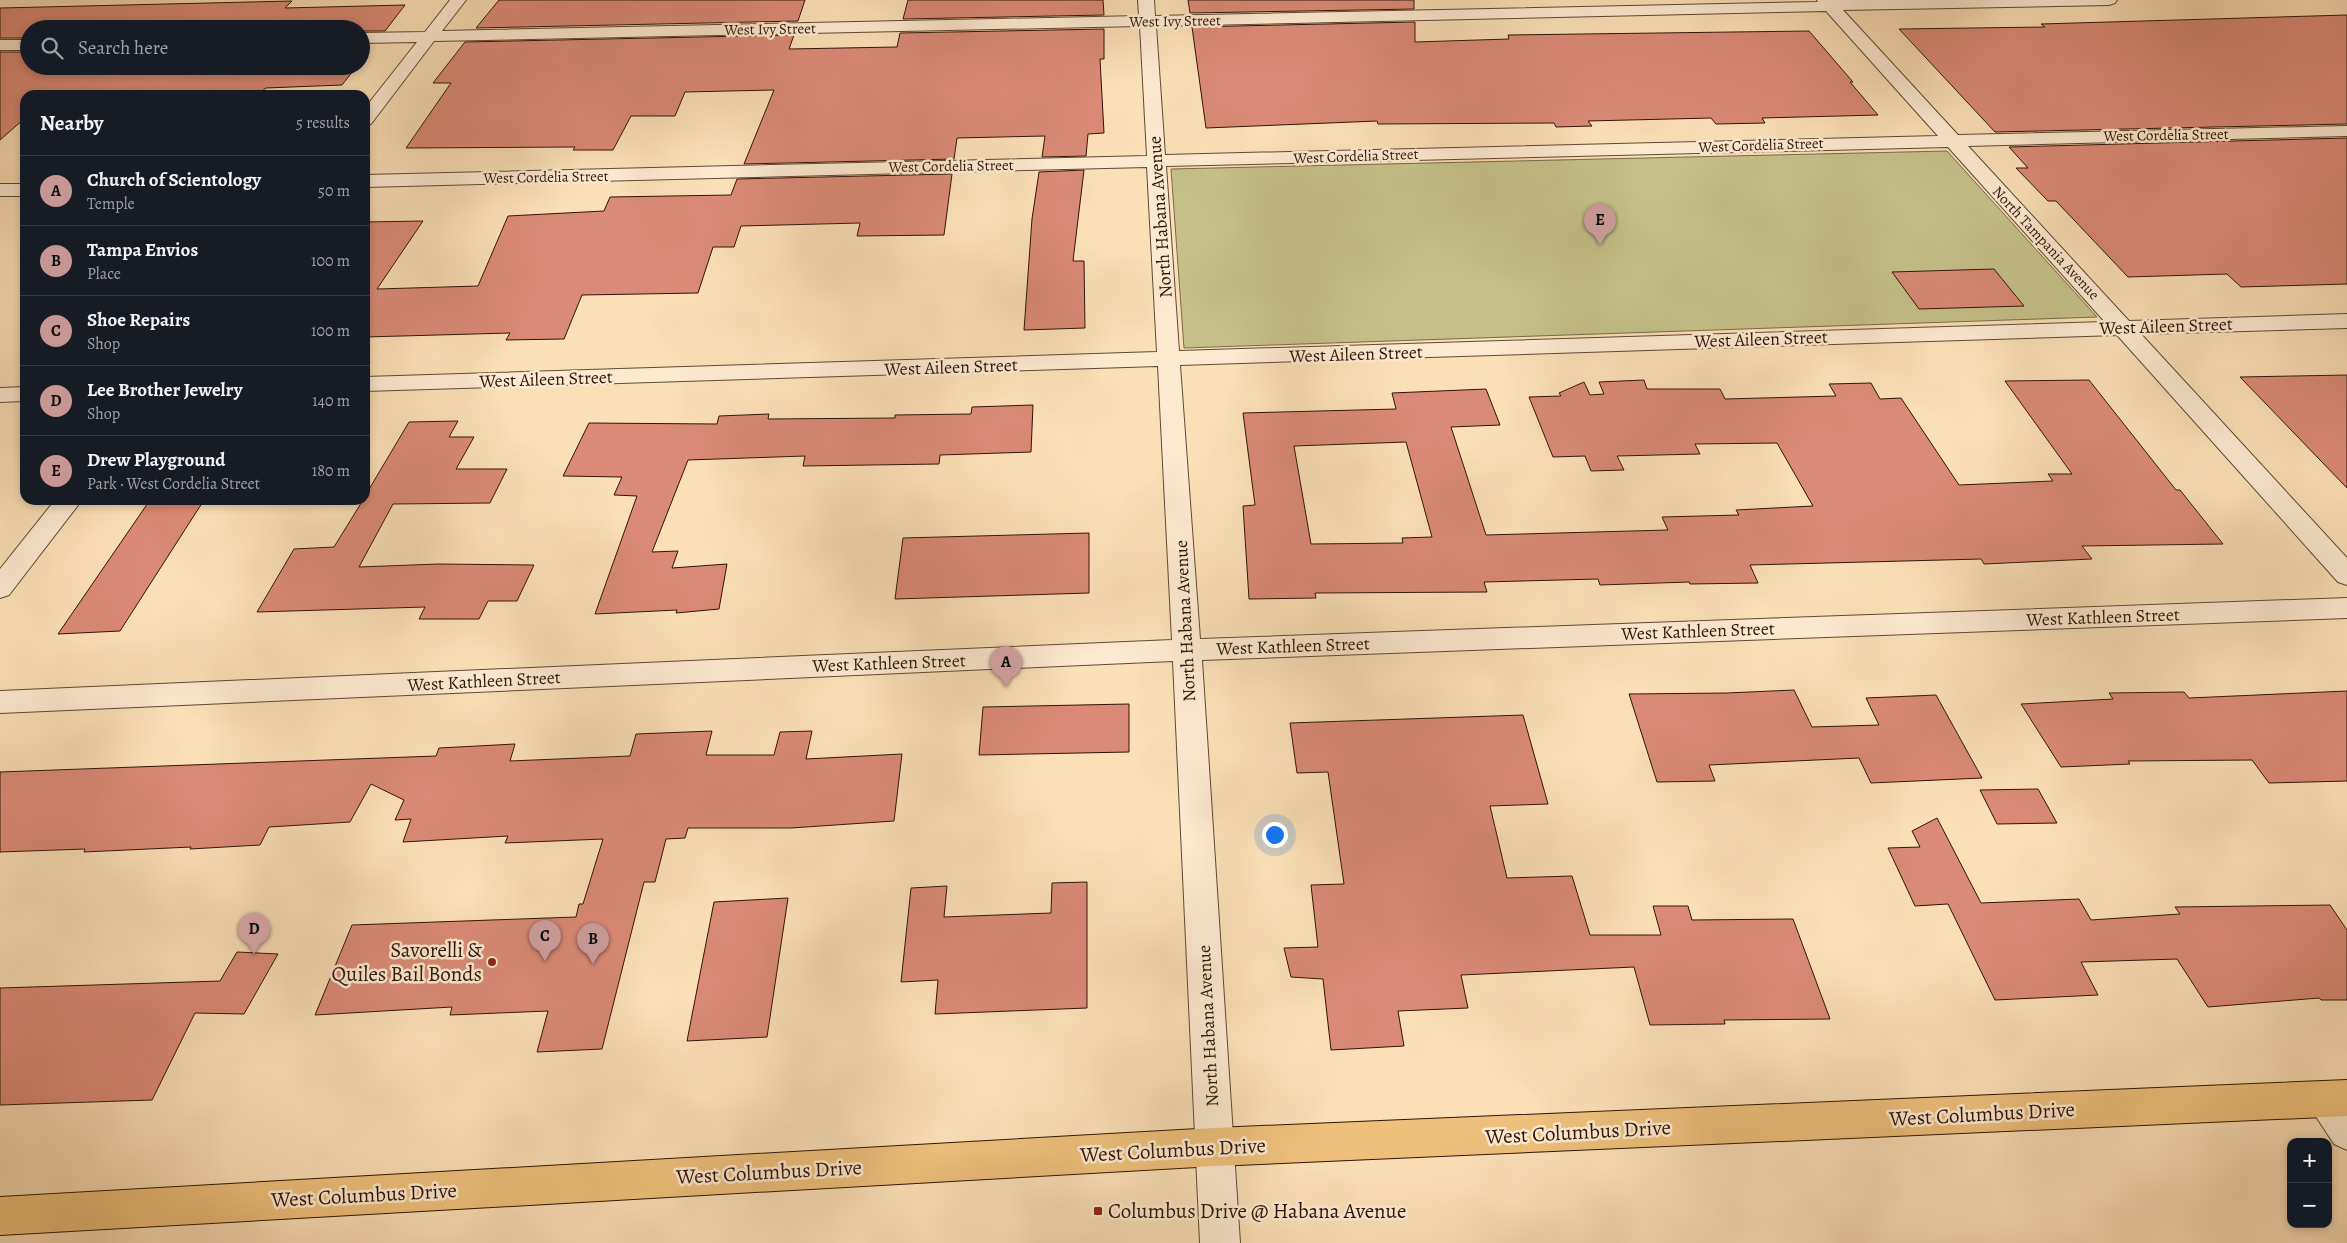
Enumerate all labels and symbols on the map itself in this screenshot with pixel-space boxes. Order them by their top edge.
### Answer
street label: West Ivy Street [1128,10,1221,32]
street label: West Ivy Street [723,18,816,40]
street label: West Cordelia Street [2102,124,2229,146]
street label: West Cordelia Street [1697,133,1824,157]
street label: North Habana Avenue [1142,135,1178,299]
street label: West Cordelia Street [1292,144,1419,168]
street label: West Cordelia Street [887,155,1014,177]
street label: West Cordelia Street [482,166,609,188]
street label: North Tampania Avenue [1988,182,2104,304]
pin: E [1584,204,1616,245]
street label: West Aileen Street [2098,312,2233,340]
street label: West Aileen Street [1693,325,1828,353]
street label: West Aileen Street [1288,340,1423,368]
street label: West Aileen Street [883,353,1018,381]
street label: West Aileen Street [478,365,613,393]
street label: North Habana Avenue [1169,539,1201,703]
street label: West Kathleen Street [2025,602,2180,632]
street label: West Kathleen Street [1620,616,1775,646]
street label: West Kathleen Street [1215,631,1370,661]
pin: A [990,646,1022,687]
street label: West Kathleen Street [811,648,966,678]
street label: West Kathleen Street [406,665,561,697]
your location [1262,822,1288,848]
pin: D [238,913,270,954]
pin: C [529,920,561,961]
pin: B [577,923,609,964]
place label: Savorelli & Quiles Bail Bonds [331,936,482,988]
street label: North Habana Avenue [1192,944,1224,1108]
marker: Savorelli & Quiles Bail Bonds [486,956,498,968]
street label: West Columbus Drive [1887,1095,2076,1133]
street label: West Columbus Drive [1483,1113,1672,1151]
street label: West Columbus Drive [1078,1131,1267,1169]
street label: West Columbus Drive [674,1153,863,1191]
street label: West Columbus Drive [269,1176,458,1214]
place label: Columbus Drive @ Habana Avenue [1108,1197,1406,1225]
marker: Columbus Drive @ Habana Avenue [1092,1205,1104,1217]

